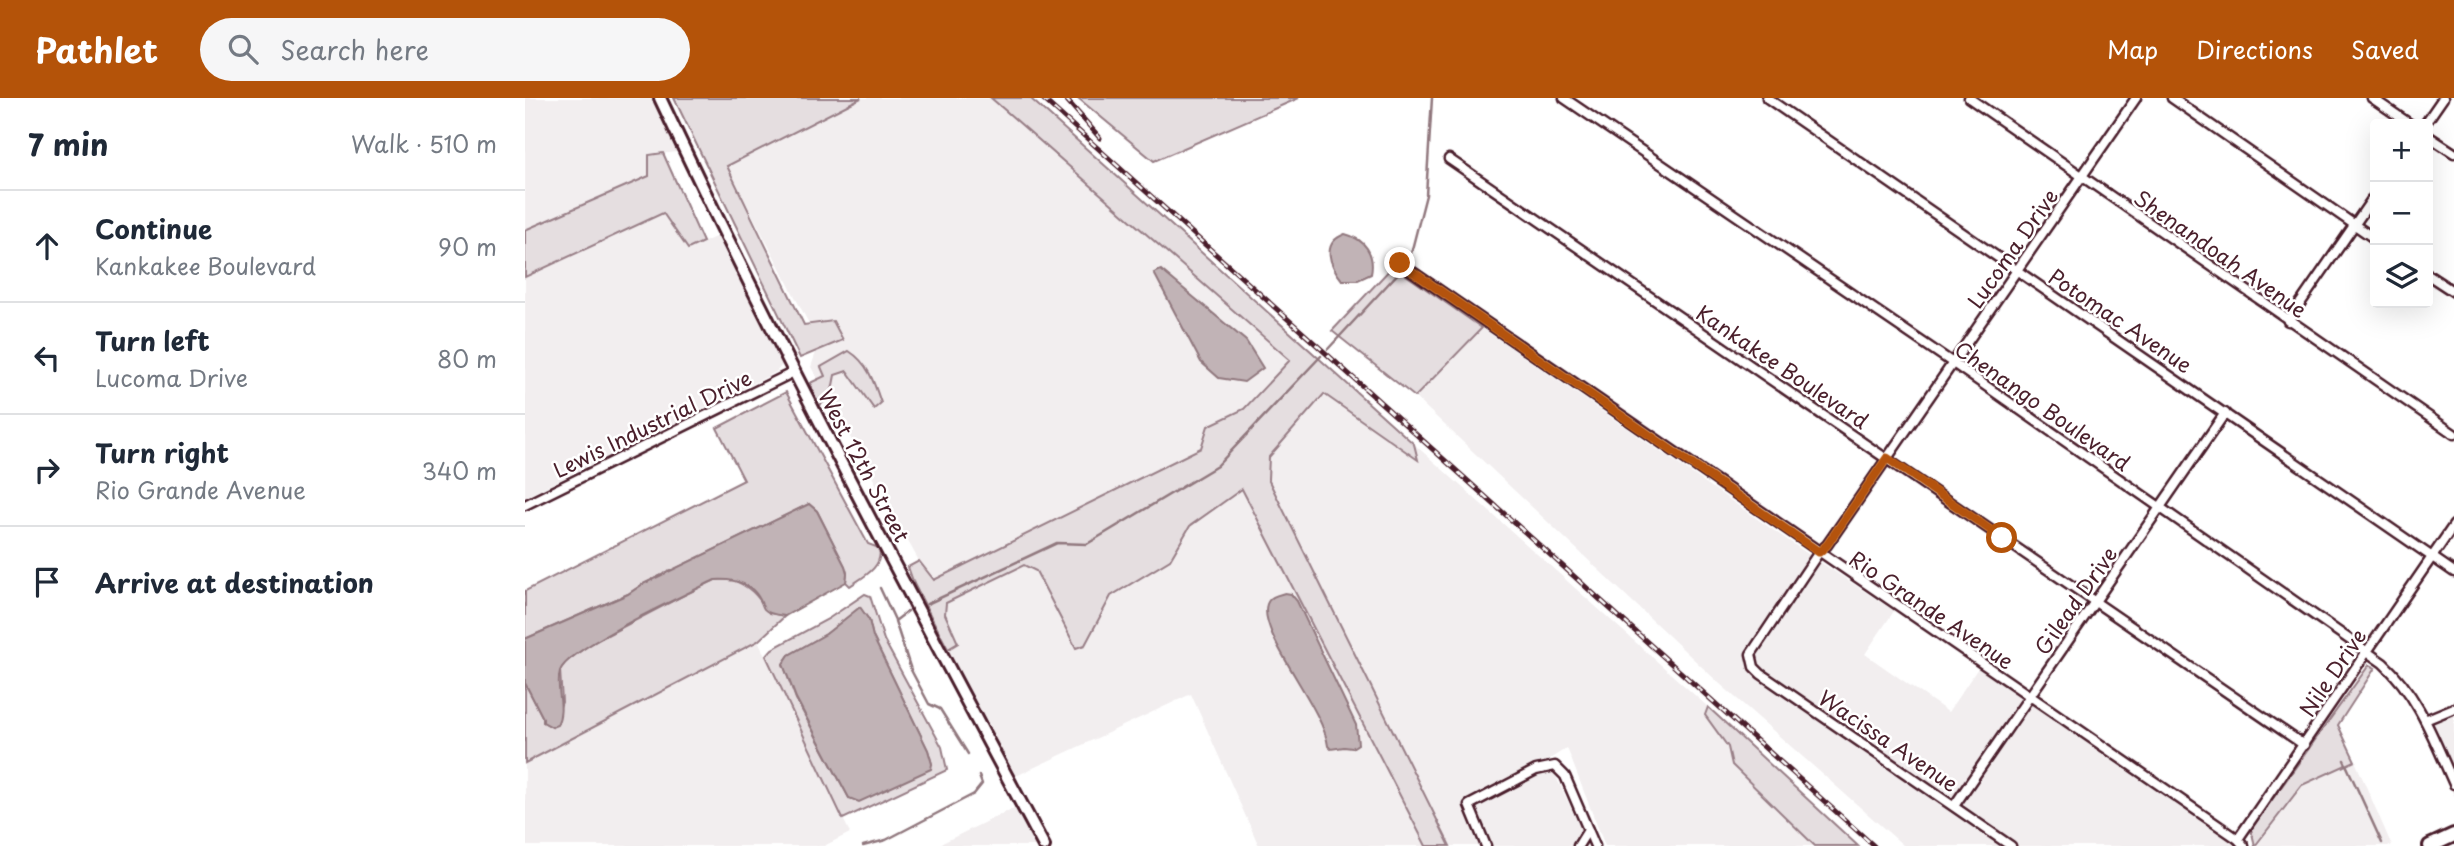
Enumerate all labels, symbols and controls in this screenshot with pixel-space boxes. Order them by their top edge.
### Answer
search box [200,18,690,81]
text: Pathlet [35,24,158,74]
icon: search [224,30,262,68]
text: Search here [280,30,429,69]
text: Map [2107,31,2158,67]
text: Directions [2196,31,2313,67]
text: Saved [2351,31,2419,67]
map controls [2370,119,2433,308]
button: + [2370,119,2433,182]
text: 7 min [28,121,109,166]
text: Walk · 510 m [351,126,497,161]
street label: Shenandoah Avenue [2128,181,2314,325]
street label: Lucoma Drive [1959,182,2065,314]
button: − [2370,182,2433,245]
text: Continue [95,209,212,248]
icon: ahead [28,227,66,265]
text: 90 m [438,229,497,264]
button: layers [2370,245,2433,308]
route end [1384,247,1415,278]
text: Kankakee Boulevard [95,248,316,283]
street label: Potomac Avenue [2043,260,2199,380]
street label: Kankakee Boulevard [1690,296,1876,436]
text: Turn left [95,321,210,360]
street label: Chenango Boulevard [1949,332,2137,478]
icon: left [28,339,66,377]
text: 80 m [437,341,497,376]
text: Lucoma Drive [95,360,248,395]
street label: Lewis Industrial Drive [547,361,757,485]
street label: West 12th Street [811,383,919,547]
text: Turn right [95,433,229,472]
icon: right [28,451,66,489]
text: 340 m [422,453,497,488]
text: Rio Grande Avenue [95,472,306,507]
route start [1986,522,2017,553]
street label: Gilead Drive [2026,539,2124,661]
street label: Rio Grande Avenue [1843,542,2021,676]
icon: arrive [28,563,66,601]
text: Arrive at destination [95,563,374,602]
street label: Nile Drive [2291,622,2373,722]
street label: Wacissa Avenue [1813,681,1965,799]

